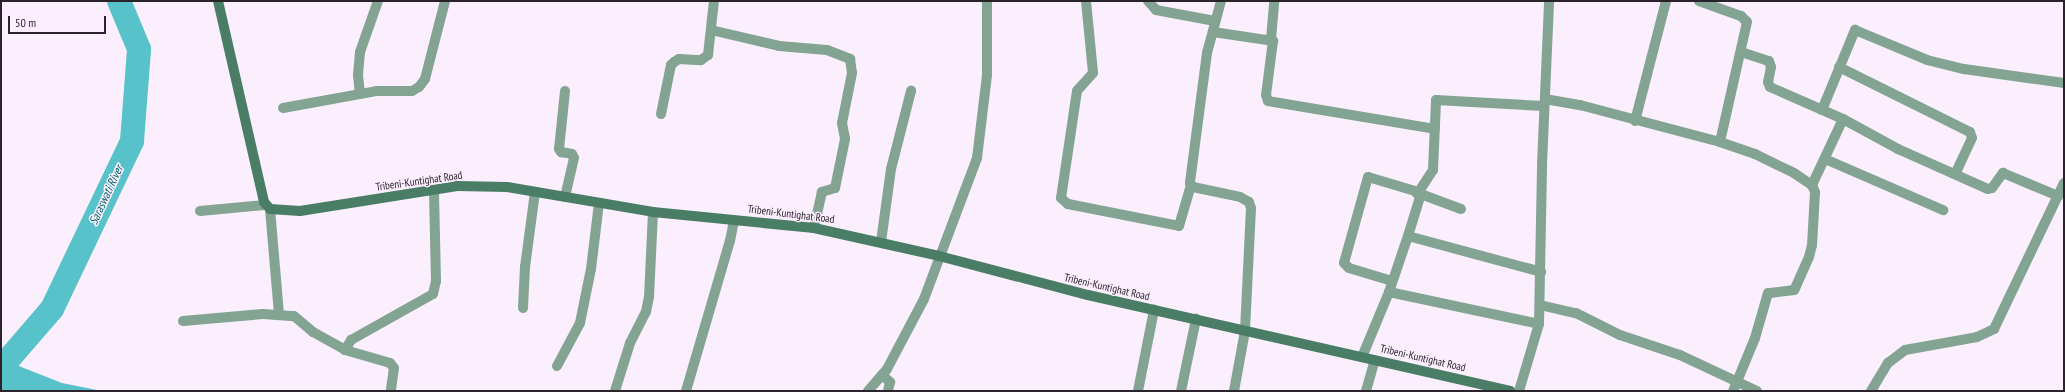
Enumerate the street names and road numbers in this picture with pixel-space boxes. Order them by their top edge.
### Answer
street label: Tribeni-Kuntighat Road [375,168,463,194]
street label: Tribeni-Kuntighat Road [747,202,835,226]
street label: Tribeni-Kuntighat Road [1063,271,1151,303]
street label: Tribeni-Kuntighat Road [1379,342,1467,374]

